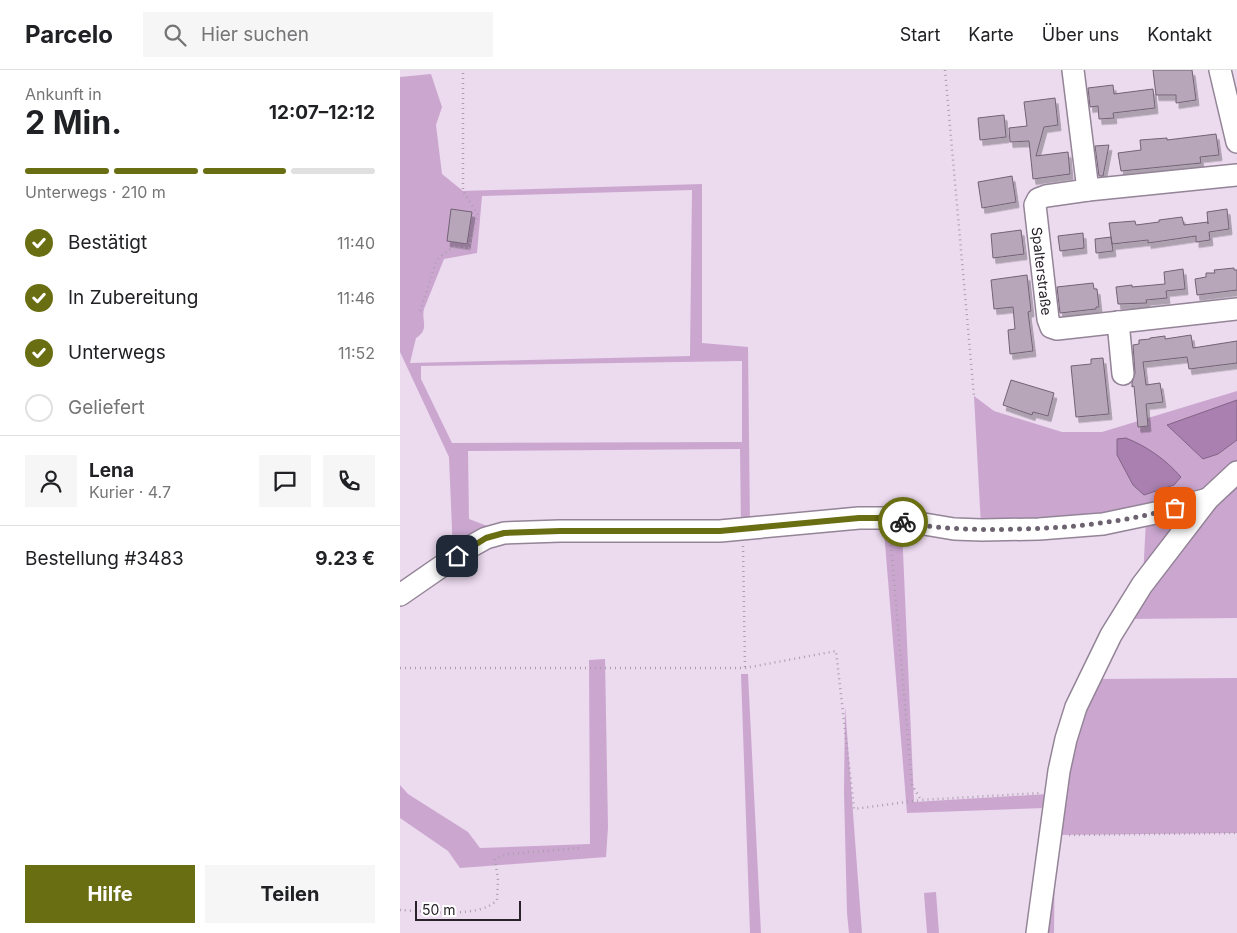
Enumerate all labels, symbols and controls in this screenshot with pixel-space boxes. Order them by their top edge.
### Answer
search box [143,12,493,57]
text: Parcelo [25,20,113,49]
icon: search [161,21,189,49]
text: Hier suchen [201,23,309,46]
text: Start [900,24,940,45]
text: Karte [968,24,1014,45]
text: Über uns [1042,24,1119,45]
text: Kontakt [1147,24,1212,45]
text: Ankunft in [25,84,102,104]
text: 12:07–12:12 [269,101,375,124]
text: 2 Min. [25,103,122,142]
text: Unterwegs · 210 m [25,182,166,202]
street label: Spalterstraße [1029,226,1056,316]
icon: check [25,229,53,257]
text: Bestätigt [68,231,147,254]
text: 11:40 [337,233,375,253]
icon: check [25,284,53,312]
text: In Zubereitung [68,286,198,309]
text: 11:46 [337,288,375,308]
icon: check [25,339,53,367]
text: Unterwegs [68,341,166,364]
text: 11:52 [338,343,375,363]
text: Geliefert [68,396,145,419]
button: person [25,455,77,507]
button: chat [259,455,311,507]
button: phone [323,455,375,507]
text: Lena [89,459,134,482]
text: Kurier · 4.7 [89,482,171,502]
pin [1154,487,1196,529]
icon: bag [1161,494,1189,522]
courier [878,497,928,547]
icon: bike [889,508,917,536]
pin [436,535,478,577]
icon: home [443,542,471,570]
text: Bestellung #3483 [25,547,184,570]
text: 9.23 € [315,547,375,570]
button: Hilfe [25,865,195,923]
button: Teilen [205,865,375,923]
scale bar [415,898,521,921]
text: 50 m [422,901,456,918]

